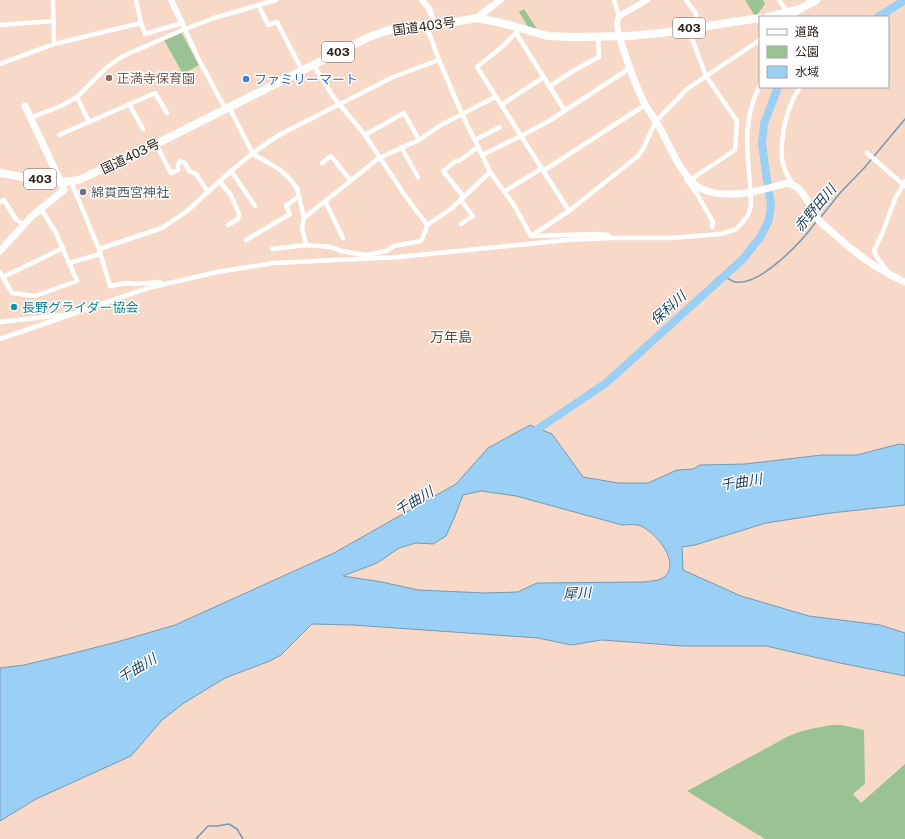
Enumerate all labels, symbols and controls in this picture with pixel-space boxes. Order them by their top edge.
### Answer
street label: 国道403号 [392,15,456,38]
legend [759,16,889,88]
road number: 403 [673,18,705,38]
text: 道路 [795,25,819,39]
road number: 403 [322,42,354,62]
text: 公園 [795,45,819,59]
text: 水域 [795,65,819,79]
place label: 正満寺保育園 [117,71,195,86]
place label: ファミリーマート [254,72,358,87]
marker: 正満寺保育園 [104,73,114,83]
marker: ファミリーマート [241,74,251,84]
street label: 国道403号 [99,136,162,177]
road number: 403 [24,169,56,189]
water label: 赤野田川 [791,180,840,235]
place label: 綿貫西宮神社 [91,185,169,200]
marker: 綿貫西宮神社 [78,187,88,197]
water label: 保科川 [647,287,690,328]
place label: 長野グライダー協会 [22,300,138,315]
marker: 長野グライダー協会 [9,302,19,312]
district label: 万年島 [430,329,472,345]
water label: 千曲川 [719,471,765,493]
water label: 千曲川 [392,482,438,519]
water label: 犀川 [563,584,593,602]
water label: 千曲川 [115,649,161,686]

